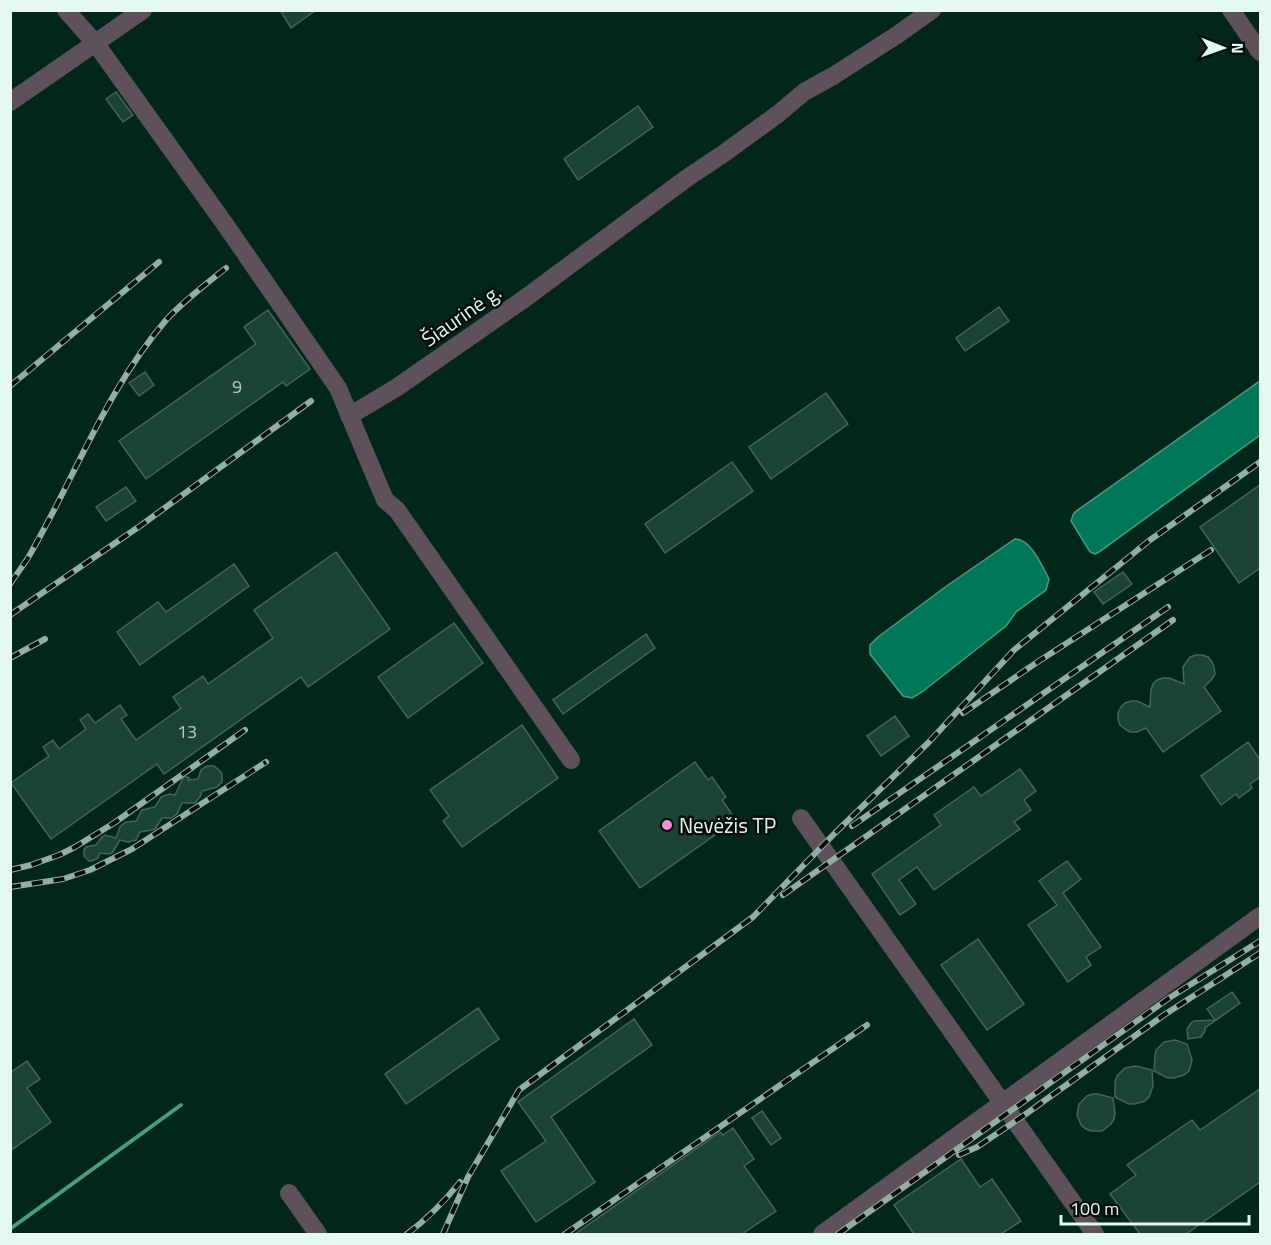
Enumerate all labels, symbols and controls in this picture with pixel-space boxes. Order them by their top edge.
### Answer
north arrow [1193,18,1253,78]
text: N [1226,43,1250,54]
street label: Šiaurinė g. [414,276,508,354]
house number: 9 [232,373,242,400]
house number: 13 [177,718,197,745]
place label: Nevėžis TP [679,809,776,841]
marker: Nevėžis TP [660,818,674,832]
scale bar [1061,1188,1248,1226]
text: 100 m [1070,1195,1119,1222]

